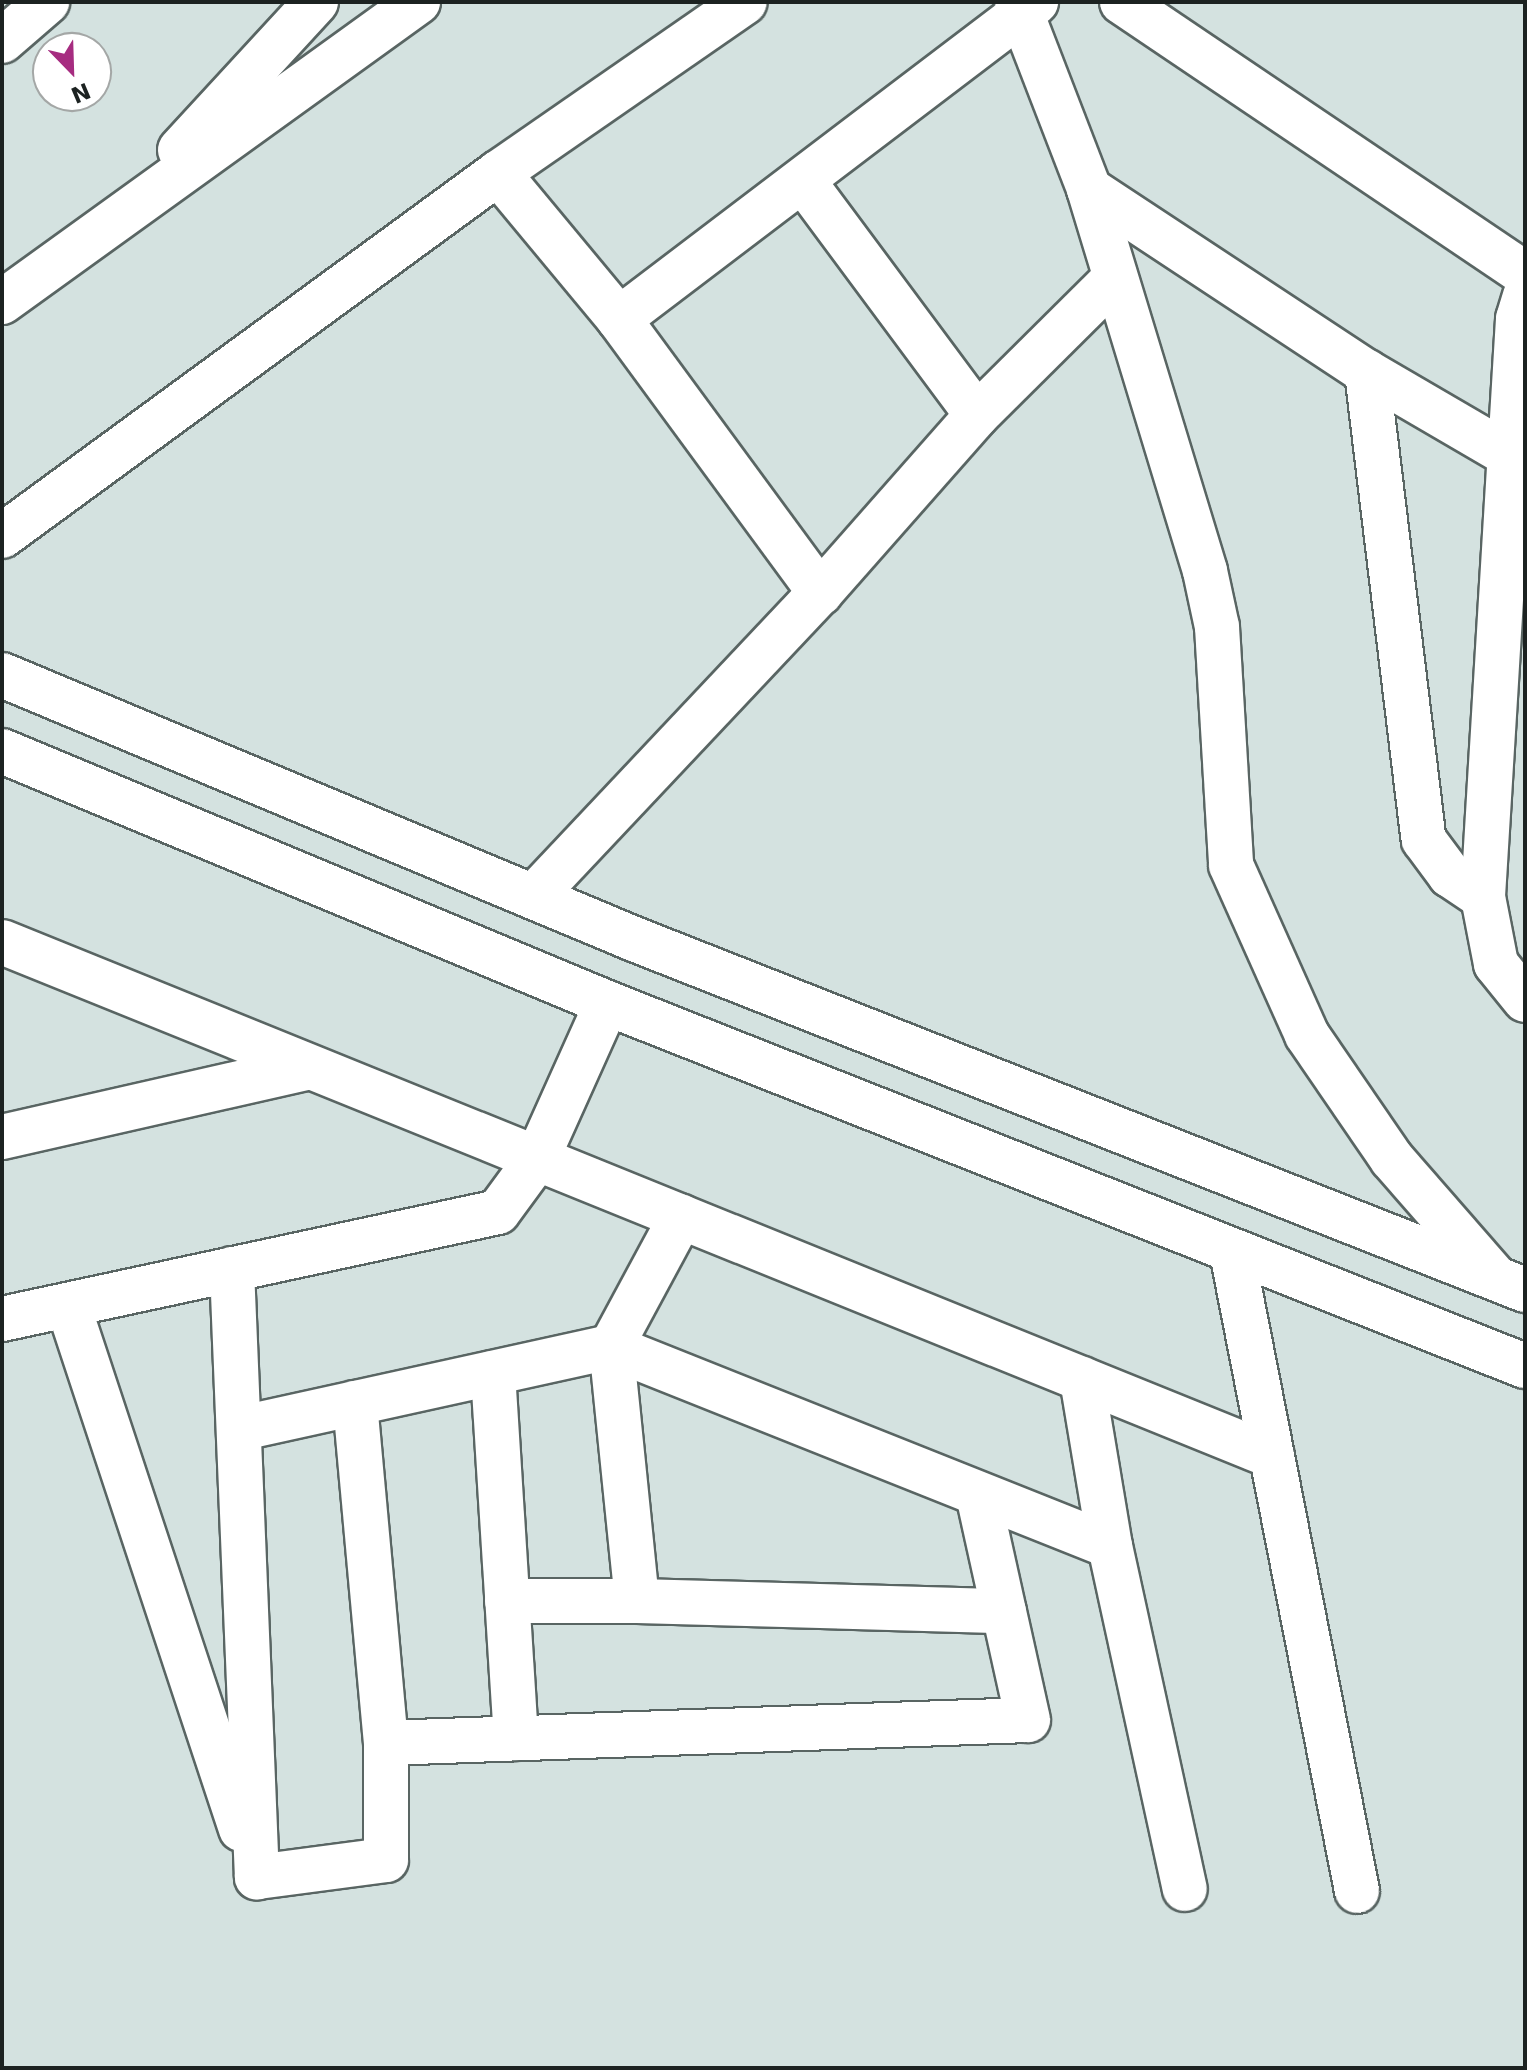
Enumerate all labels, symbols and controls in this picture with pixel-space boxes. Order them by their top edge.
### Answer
north arrow [32,32,112,112]
text: N [67,78,94,108]

